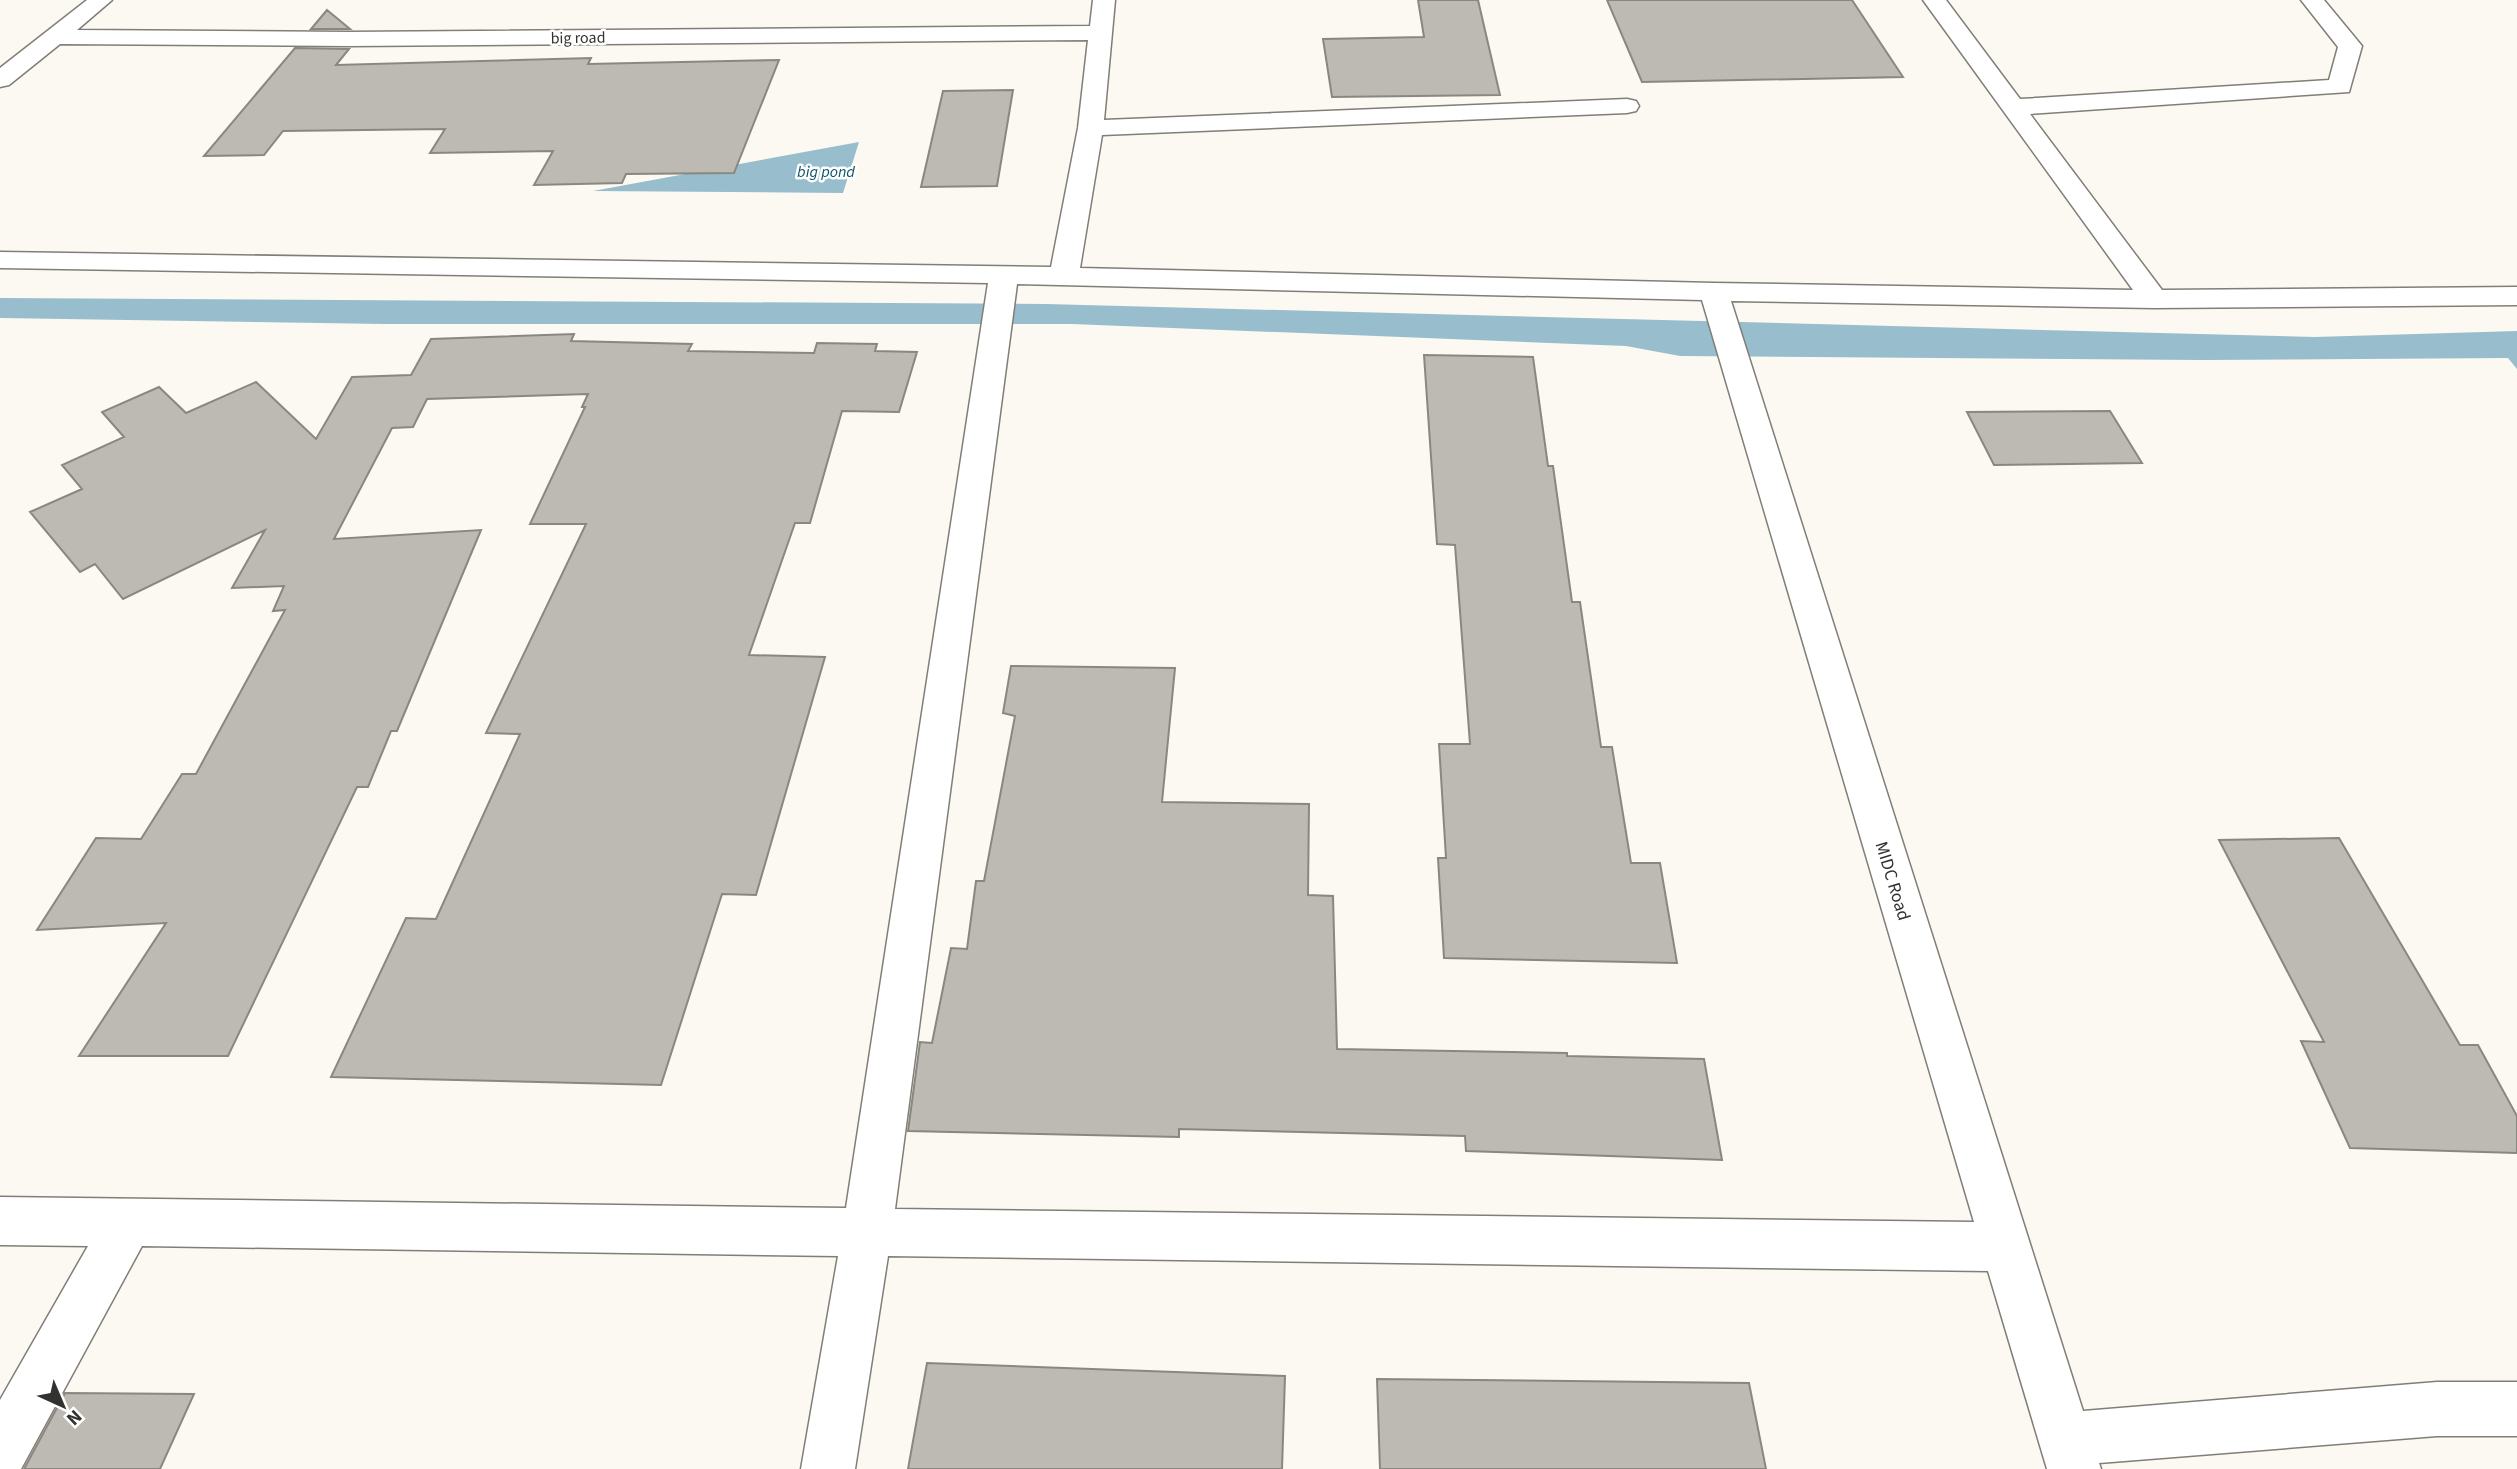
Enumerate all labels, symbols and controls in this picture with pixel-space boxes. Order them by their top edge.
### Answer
street label: big road [550,27,606,49]
water label: big pond [797,161,855,183]
street label: MIDC Road [1869,839,1916,924]
north arrow [28,1371,98,1441]
text: N [60,1403,88,1431]

